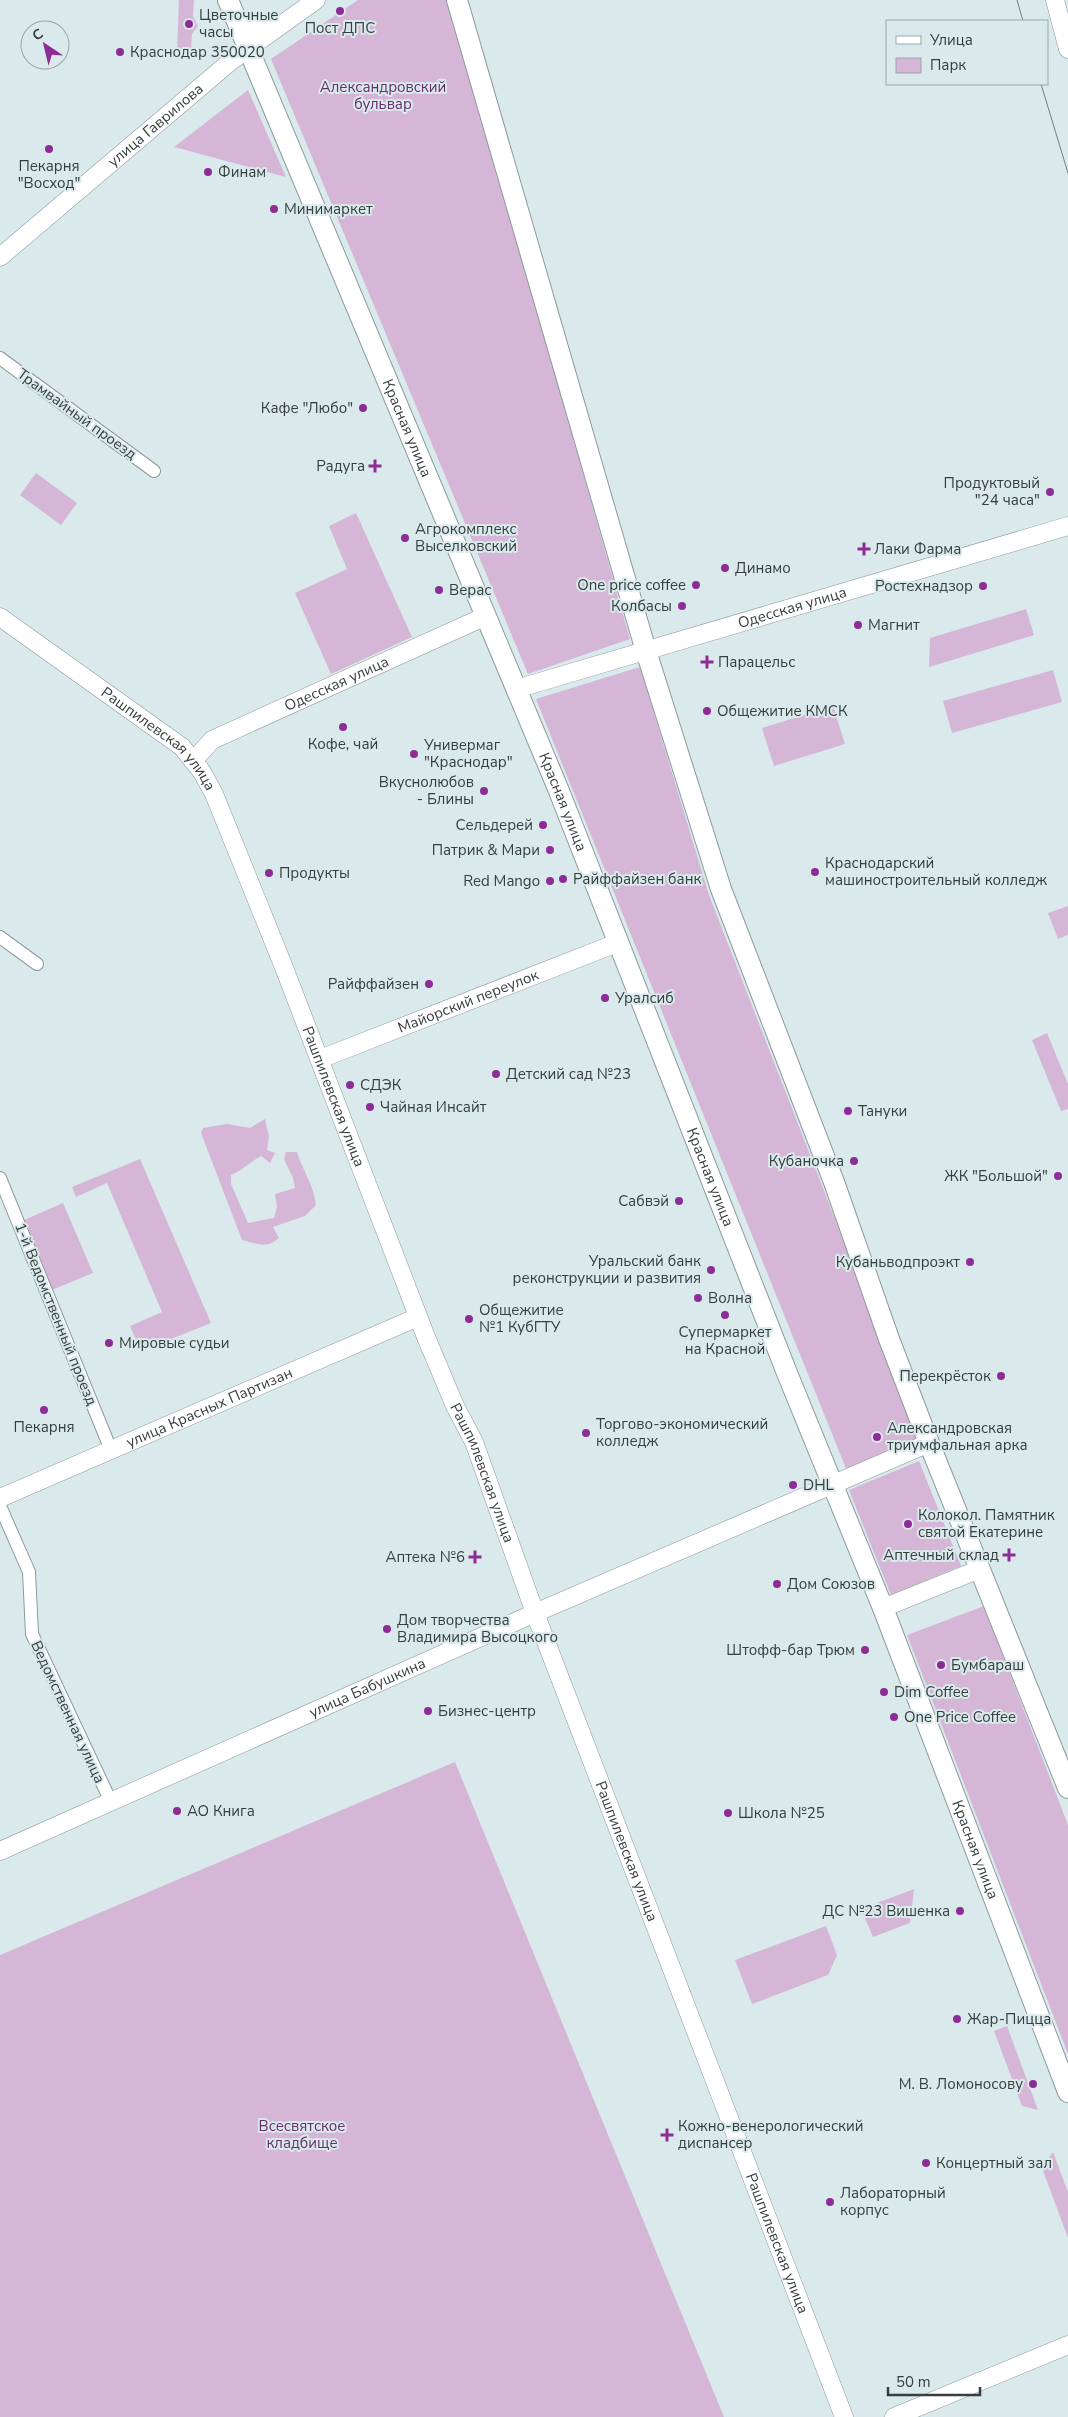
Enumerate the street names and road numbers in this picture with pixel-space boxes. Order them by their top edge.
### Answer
street label: улица Гаврилова [104,79,207,171]
street label: Трамвайный проезд [13,364,141,464]
street label: Красная улица [378,376,437,480]
street label: Одесская улица [735,582,849,633]
street label: Одесская улица [281,651,392,716]
street label: Рашпилевская улица [97,682,220,794]
street label: Красная улица [534,750,592,854]
street label: Майорский переулок [395,965,542,1038]
street label: Рашпилевская улица [298,1023,370,1170]
street label: Красная улица [682,1125,739,1229]
street label: 1-й Ведомственный проезд [10,1220,102,1408]
street label: улица Красных Партизан [123,1363,295,1452]
street label: Рашпилевская улица [445,1400,519,1545]
street label: Ведомственная улица [26,1637,110,1787]
street label: улица Бабушкина [306,1653,429,1722]
street label: Рашпилевская улица [591,1778,663,1924]
street label: Красная улица [947,1797,1003,1902]
street label: Рашпилевская улица [741,2170,813,2316]

